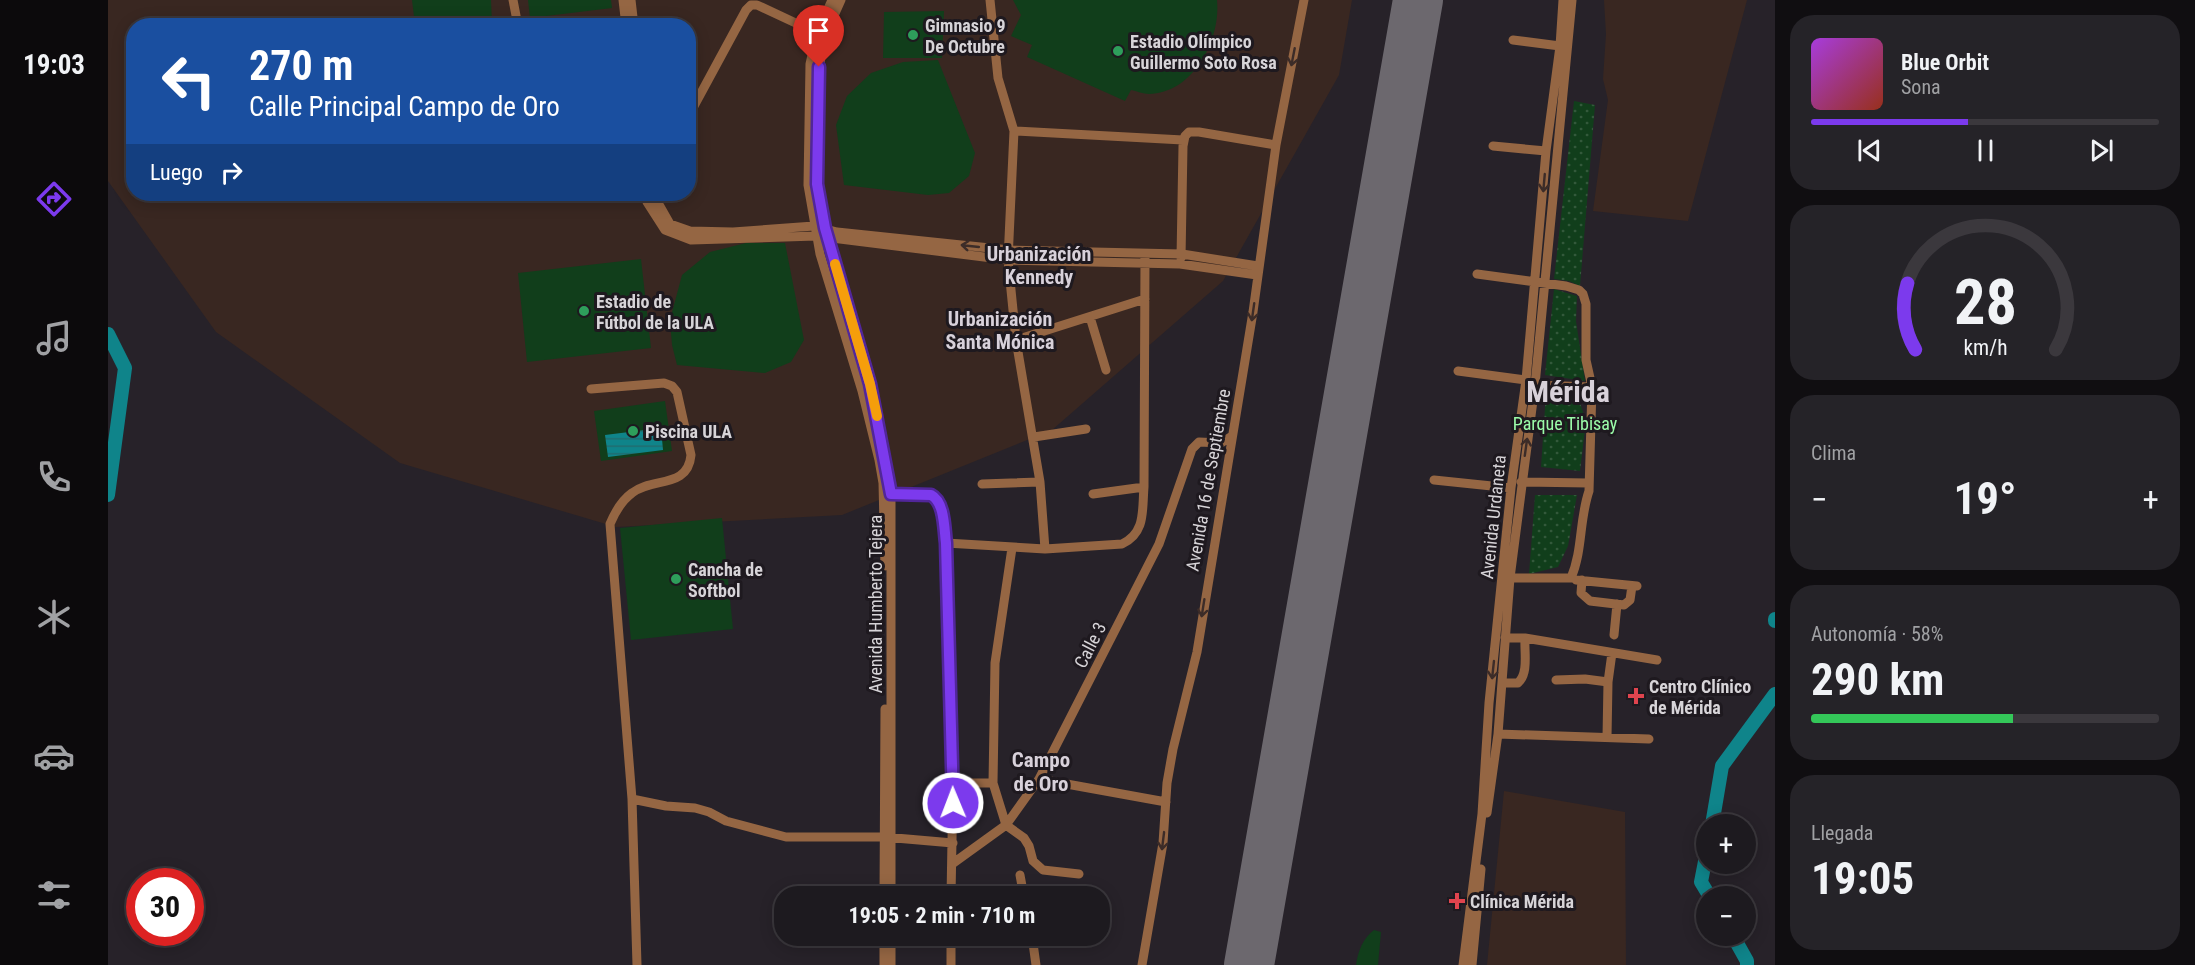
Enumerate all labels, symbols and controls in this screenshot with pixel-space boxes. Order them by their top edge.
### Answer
pin [793,5,844,67]
icon: arrive [802,14,835,47]
place label: Gimnasio 9 De Octubre [925,15,1006,57]
marker: Gimnasio 9 De Octubre [906,28,920,42]
place label: Estadio Olímpico Guillermo Soto Rosa [1130,31,1277,73]
text: 270 m [249,41,354,90]
icon: left [150,42,228,120]
marker: Estadio Olímpico Guillermo Soto Rosa [1111,44,1125,58]
one-way arrow [1287,47,1298,67]
text: 19:03 [23,49,85,81]
text: Blue Orbit [1901,50,1989,75]
text: Sona [1901,75,1941,99]
text: Calle Principal Campo de Oro [249,91,560,123]
icon: previous [1853,134,1886,167]
icon: pause [1969,134,2002,167]
icon: next [2085,134,2118,167]
icon: right [215,156,248,189]
text: Luego [150,160,203,185]
one-way arrow [1538,173,1549,193]
icon: directions [33,178,75,220]
one-way arrow [960,240,980,251]
district label: Urbanización Kennedy [987,242,1091,289]
text: 28 [1953,266,2017,339]
place label: Estadio de Fútbol de la ULA [596,291,714,333]
one-way arrow [1247,302,1258,322]
marker: Estadio de Fútbol de la ULA [577,304,591,318]
district label: Urbanización Santa Mónica [946,307,1054,354]
icon: music [33,317,75,359]
text: km/h [1963,335,2007,360]
district label: Mérida [1526,374,1610,409]
street label: Avenida 16 de Septiembre [1182,387,1234,573]
park label: Parque Tibisay [1513,413,1618,434]
place label: Piscina ULA [645,421,732,442]
marker: Piscina ULA [626,424,640,438]
one-way arrow [1521,438,1532,458]
text: Clima [1811,441,1856,465]
street label: Avenida Urdaneta [1476,454,1510,580]
icon: phone [33,456,75,498]
text: 19° [1954,472,2017,525]
text: − [1811,480,1828,519]
text: + [2143,480,2159,519]
street label: Avenida Humberto Tejera [865,515,886,693]
place label: Cancha de Softbol [688,559,763,601]
marker: Cancha de Softbol [669,572,683,586]
icon: climate [33,596,75,638]
one-way arrow [1198,598,1209,617]
street label: Calle 3 [1070,619,1110,671]
text: Autonomía · 58% [1811,622,1943,646]
text: 290 km [1811,653,1944,706]
one-way arrow [1487,659,1498,679]
place label: Centro Clínico de Mérida [1649,676,1751,718]
marker: Centro Clínico de Mérida [1627,687,1645,705]
icon: car [33,735,75,777]
district label: Campo de Oro [1012,748,1070,796]
position arrow [921,771,985,835]
map controls [1696,814,1756,946]
button: + [1696,814,1756,874]
text: Llegada [1811,821,1873,845]
one-way arrow [1157,831,1168,850]
text: 19:05 [1811,852,1914,905]
speed limit sign: 30 [126,868,204,946]
icon: filters [33,874,75,916]
button: − [1696,886,1756,946]
place label: Clínica Mérida [1470,891,1574,912]
marker: Clínica Mérida [1448,892,1466,910]
text: 19:05 · 2 min · 710 m [849,903,1035,928]

